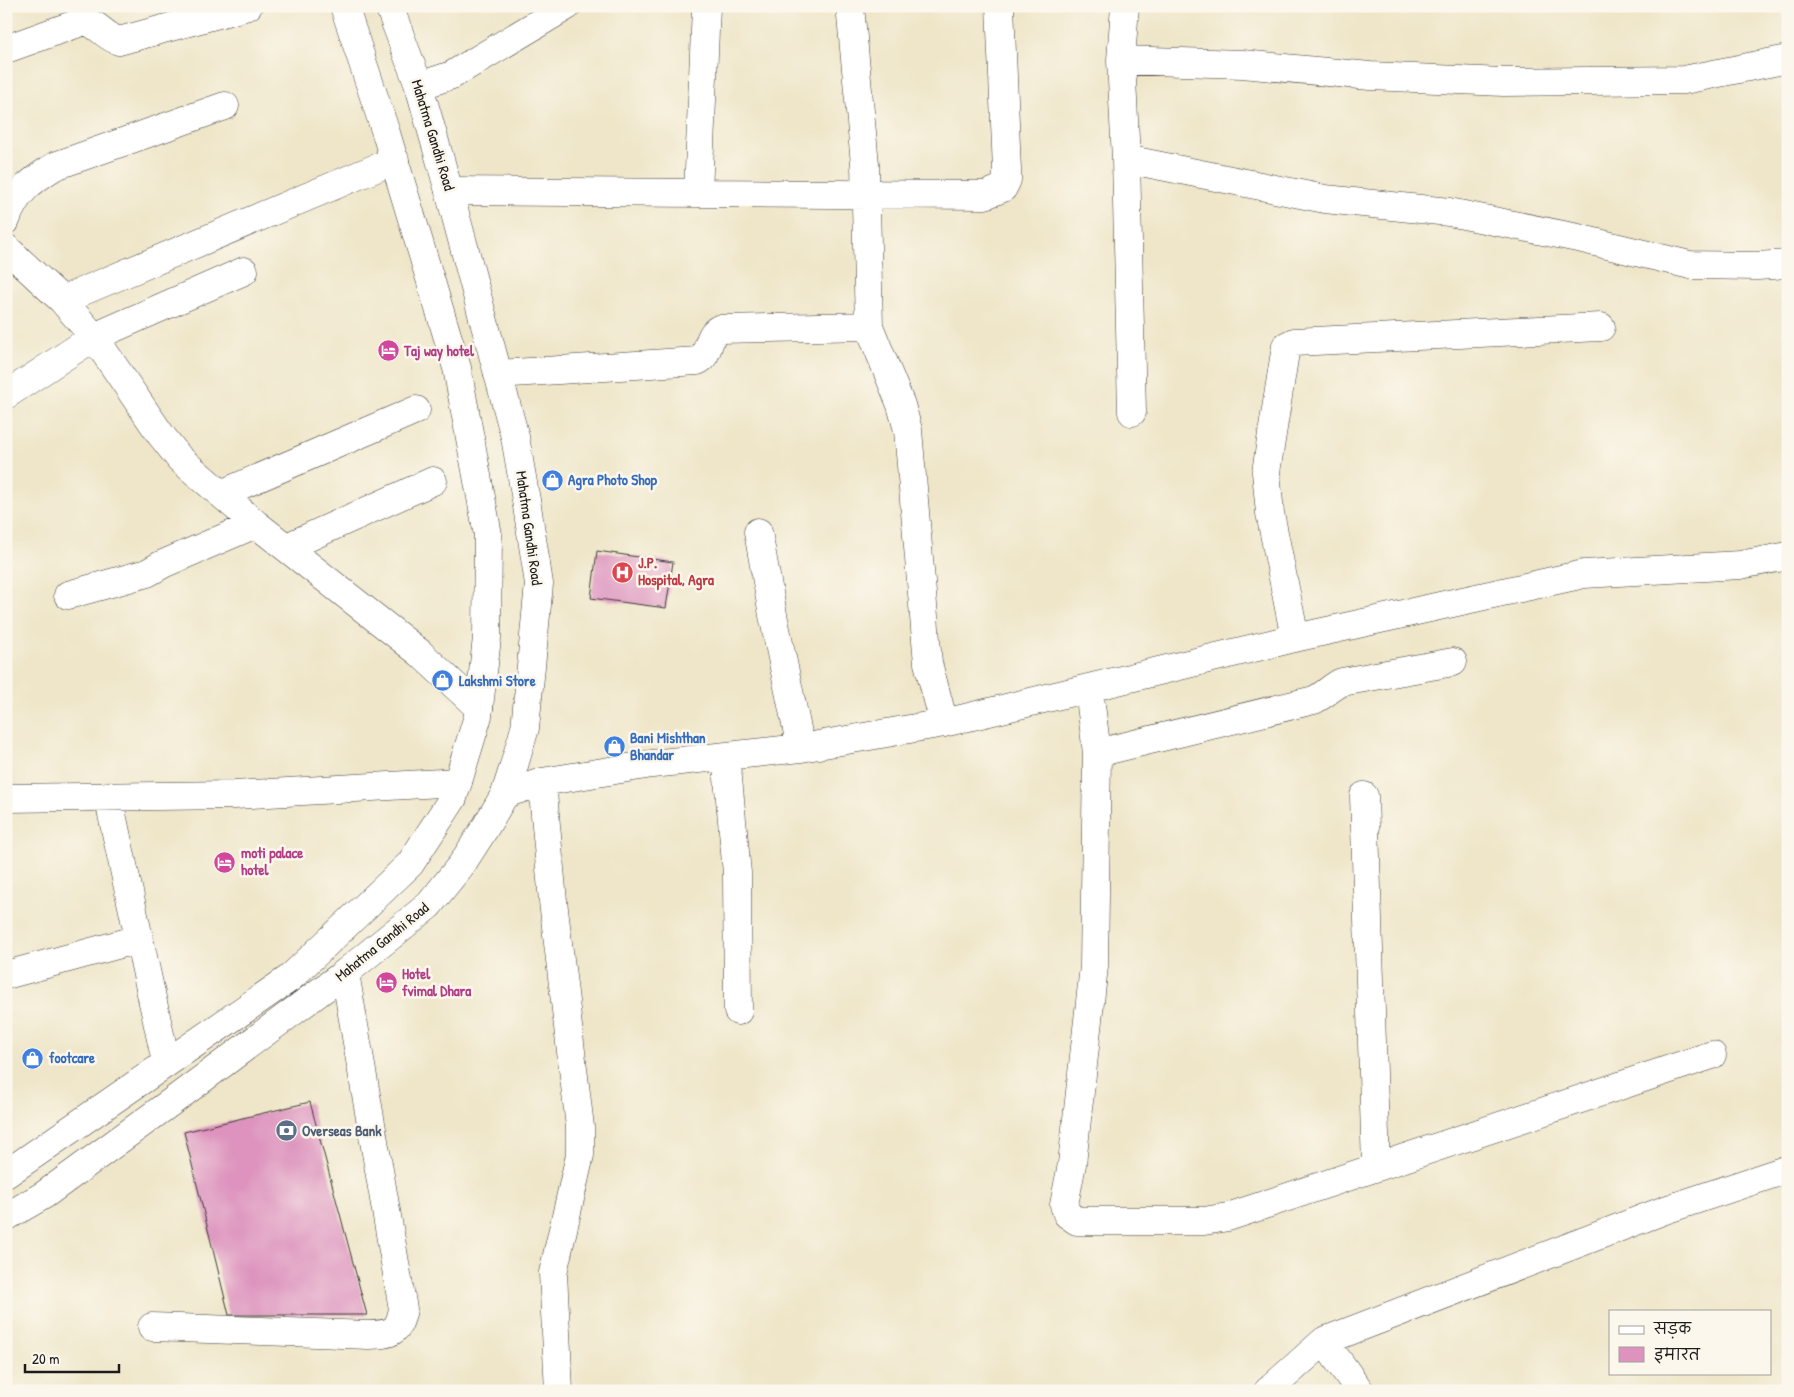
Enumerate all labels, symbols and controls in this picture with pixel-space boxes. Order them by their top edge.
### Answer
street label: Mahatma Gandhi Road [407,77,460,193]
hotel icon: Taj way hotel [376,339,400,363]
place label: Taj way hotel [403,340,475,362]
shop icon: Agra Photo Shop [540,468,564,492]
street label: Mahatma Gandhi Road [511,469,548,587]
place label: Agra Photo Shop [568,469,658,491]
place label: J.P. Hospital, Agra [638,552,714,591]
hospital icon: J.P. Hospital, Agra [610,560,634,584]
shop icon: Lakshmi Store [431,669,455,693]
place label: Lakshmi Store [459,670,536,691]
place label: Bani Mishthan Bhandar [630,727,706,765]
shop icon: Bani Mishthan Bhandar [602,735,626,759]
place label: moti palace hotel [241,842,303,880]
hotel icon: moti palace hotel [213,850,237,874]
street label: Mahatma Gandhi Road [330,897,433,986]
place label: Hotel fvimal Dhara [402,963,471,1001]
hotel icon: Hotel fvimal Dhara [374,971,398,995]
shop icon: footcare [21,1046,45,1070]
place label: footcare [49,1047,95,1068]
bank icon: Overseas Bank [274,1119,298,1143]
place label: Overseas Bank [302,1120,382,1141]
legend [1609,1310,1772,1374]
text: सड़क [1653,1318,1692,1339]
scale bar [25,1342,119,1374]
text: इमारत [1654,1344,1701,1365]
text: 20 m [32,1348,59,1369]

